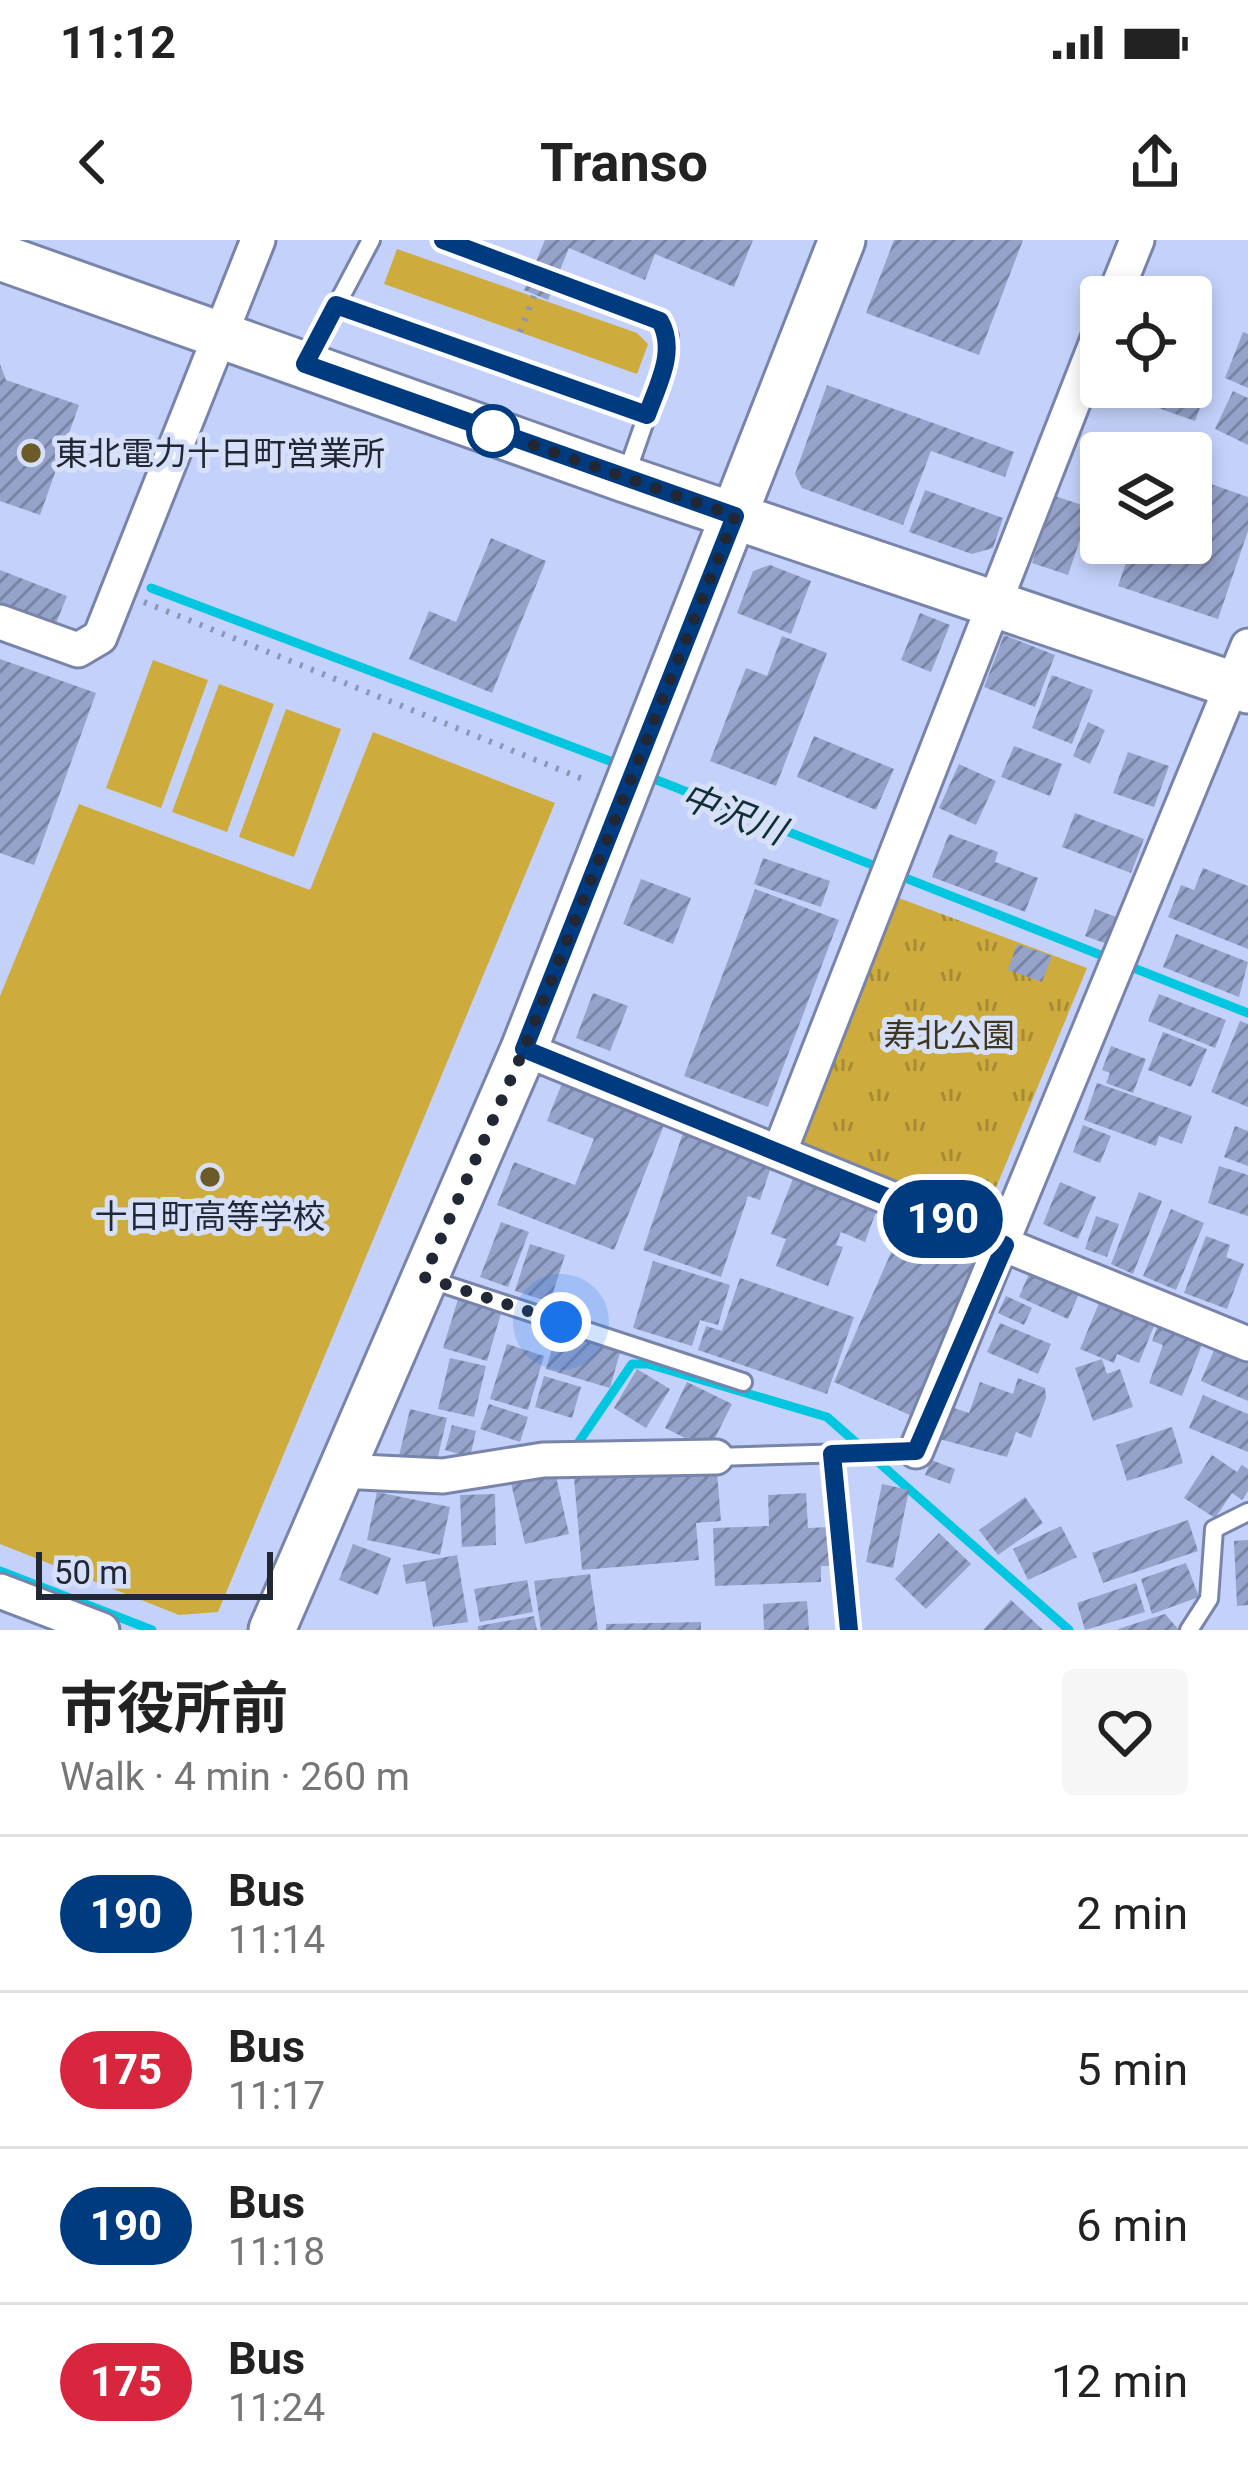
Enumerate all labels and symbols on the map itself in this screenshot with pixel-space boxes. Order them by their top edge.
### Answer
unlabelled marker [468,406,518,456]
place label: 東北電力十日町営業所 [55,434,385,473]
marker: 東北電力十日町営業所 [18,440,44,466]
water label: 中沢川 [675,775,795,854]
park label: 寿北公園 [883,1016,1015,1055]
marker: 十日町高等学校 [197,1164,223,1190]
line badge: 190 [874,1180,1012,1258]
place label: 十日町高等学校 [95,1197,326,1236]
your location [531,1292,591,1352]
scale bar [36,1546,273,1599]

